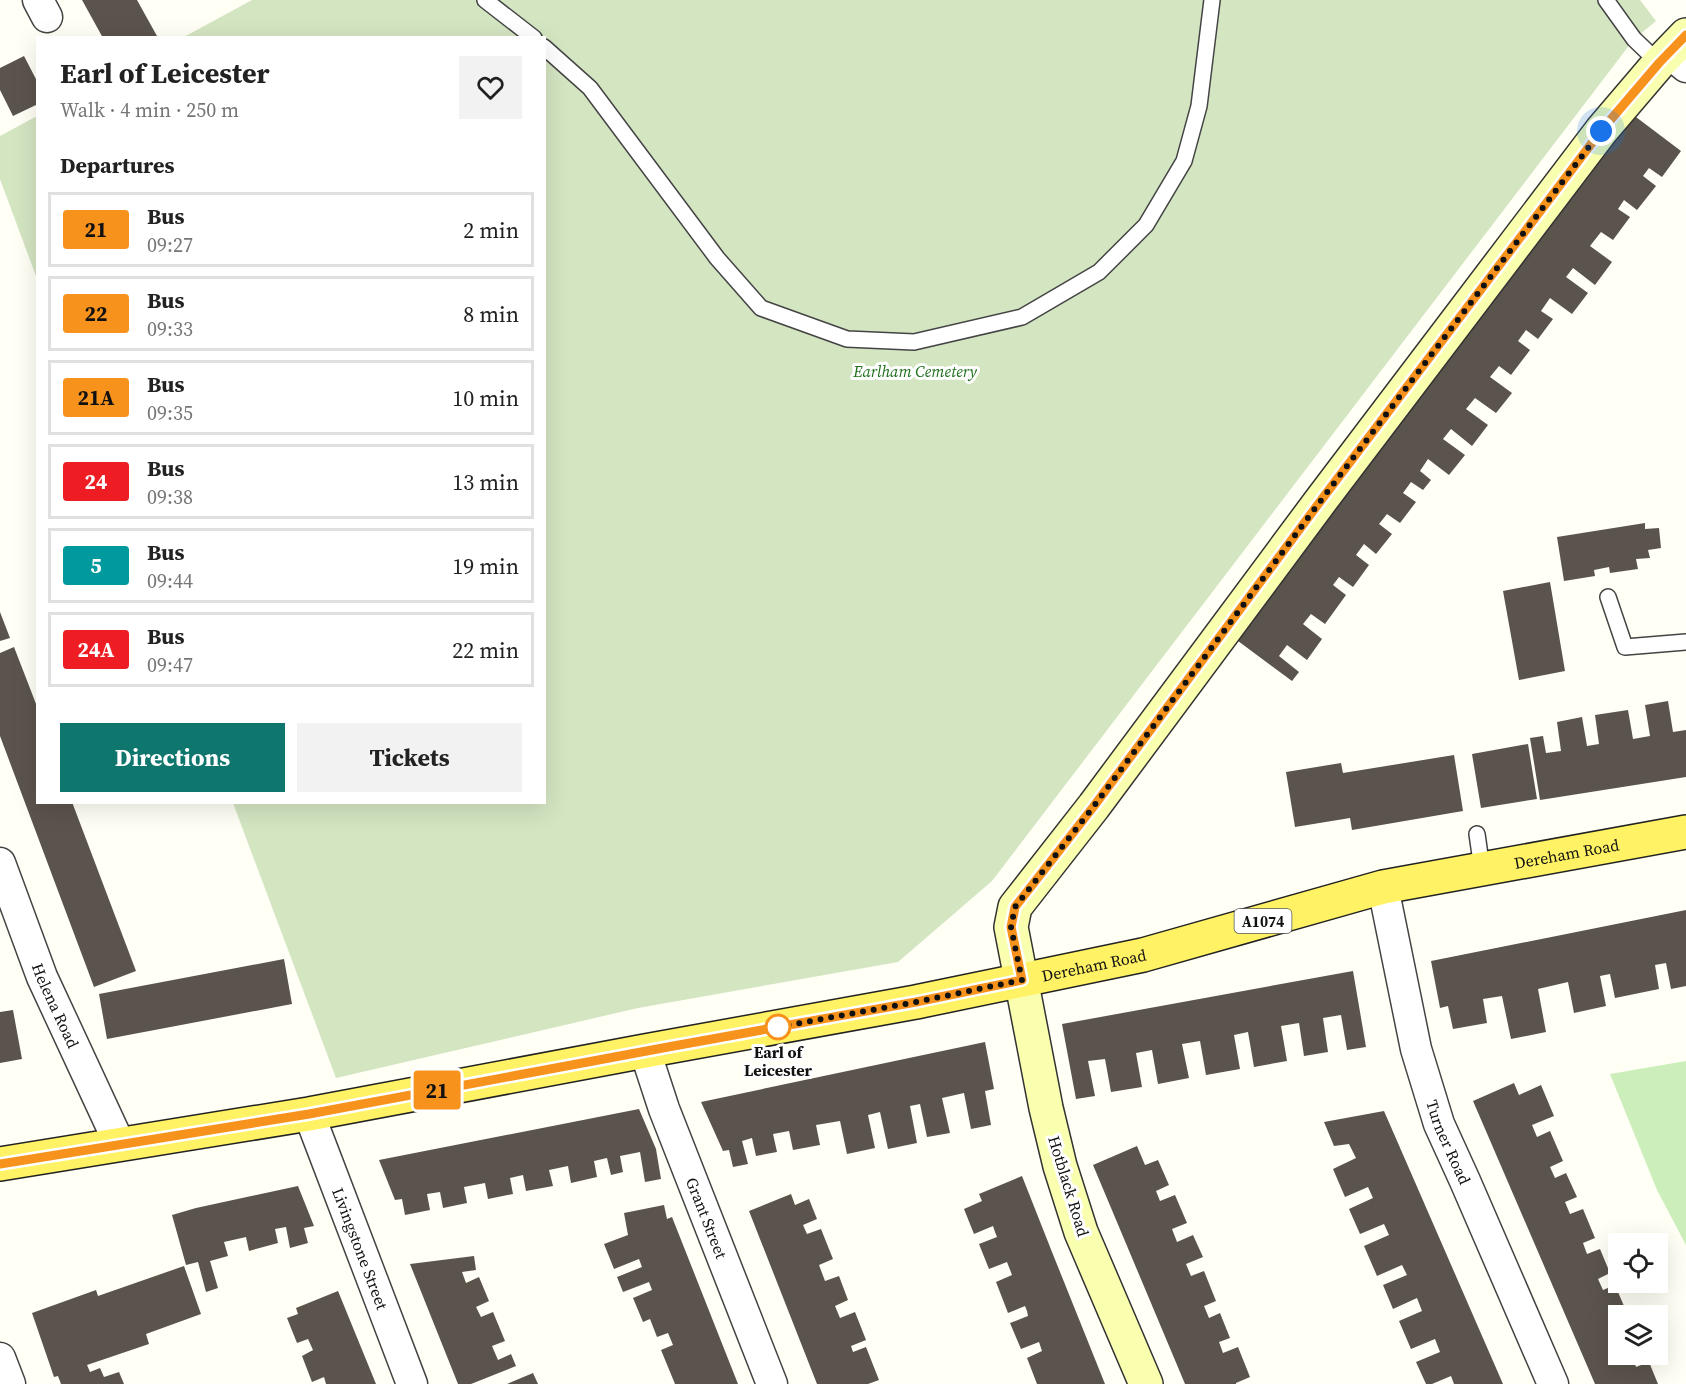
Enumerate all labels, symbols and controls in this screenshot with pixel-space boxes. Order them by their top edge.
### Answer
text: Earl of Leicester [60,54,270,92]
button: heart [459,56,522,119]
text: Walk · 4 min · 250 m [60,96,239,124]
your location [1586,116,1616,146]
text: Departures [60,150,174,180]
text: Bus [147,201,184,231]
text: 21 [85,215,107,244]
text: 2 min [463,215,519,245]
text: 09:27 [147,231,193,259]
text: Bus [147,285,184,315]
text: 22 [85,299,107,328]
text: 8 min [463,299,519,329]
text: 09:33 [147,315,193,343]
park label: Earlham Cemetery [852,360,977,382]
text: Bus [147,369,184,399]
text: 21A [78,383,114,412]
text: 10 min [452,383,519,413]
text: 09:35 [147,399,193,427]
text: Bus [147,453,184,483]
text: 24 [85,467,107,496]
text: 13 min [452,467,519,497]
text: 09:38 [147,483,193,511]
text: Bus [147,537,184,567]
text: 5 [90,551,102,580]
text: 19 min [452,551,519,581]
text: 09:44 [147,567,193,595]
text: Bus [147,621,184,651]
text: 24A [78,635,114,664]
text: 22 min [452,635,519,665]
text: 09:47 [147,651,193,679]
button: Directions [60,723,285,792]
button: Tickets [297,723,522,792]
street label: Dereham Road [1512,833,1621,874]
road number: A1074 [1234,909,1292,933]
street label: Dereham Road [1040,944,1148,987]
street label: Helena Road [27,960,84,1052]
marker: Earl of Leicester [765,1014,791,1040]
place label: Earl of Leicester [744,1041,812,1081]
line badge: 21 [410,1070,464,1110]
text: 21 [426,1076,448,1105]
street label: Turner Road [1421,1097,1476,1188]
street label: Hotblack Road [1043,1133,1095,1239]
street label: Grant Street [681,1174,733,1262]
street label: Livingstone Street [327,1184,394,1313]
map controls [1608,1233,1668,1365]
button: locate [1608,1233,1668,1293]
button: layers [1608,1305,1668,1365]

